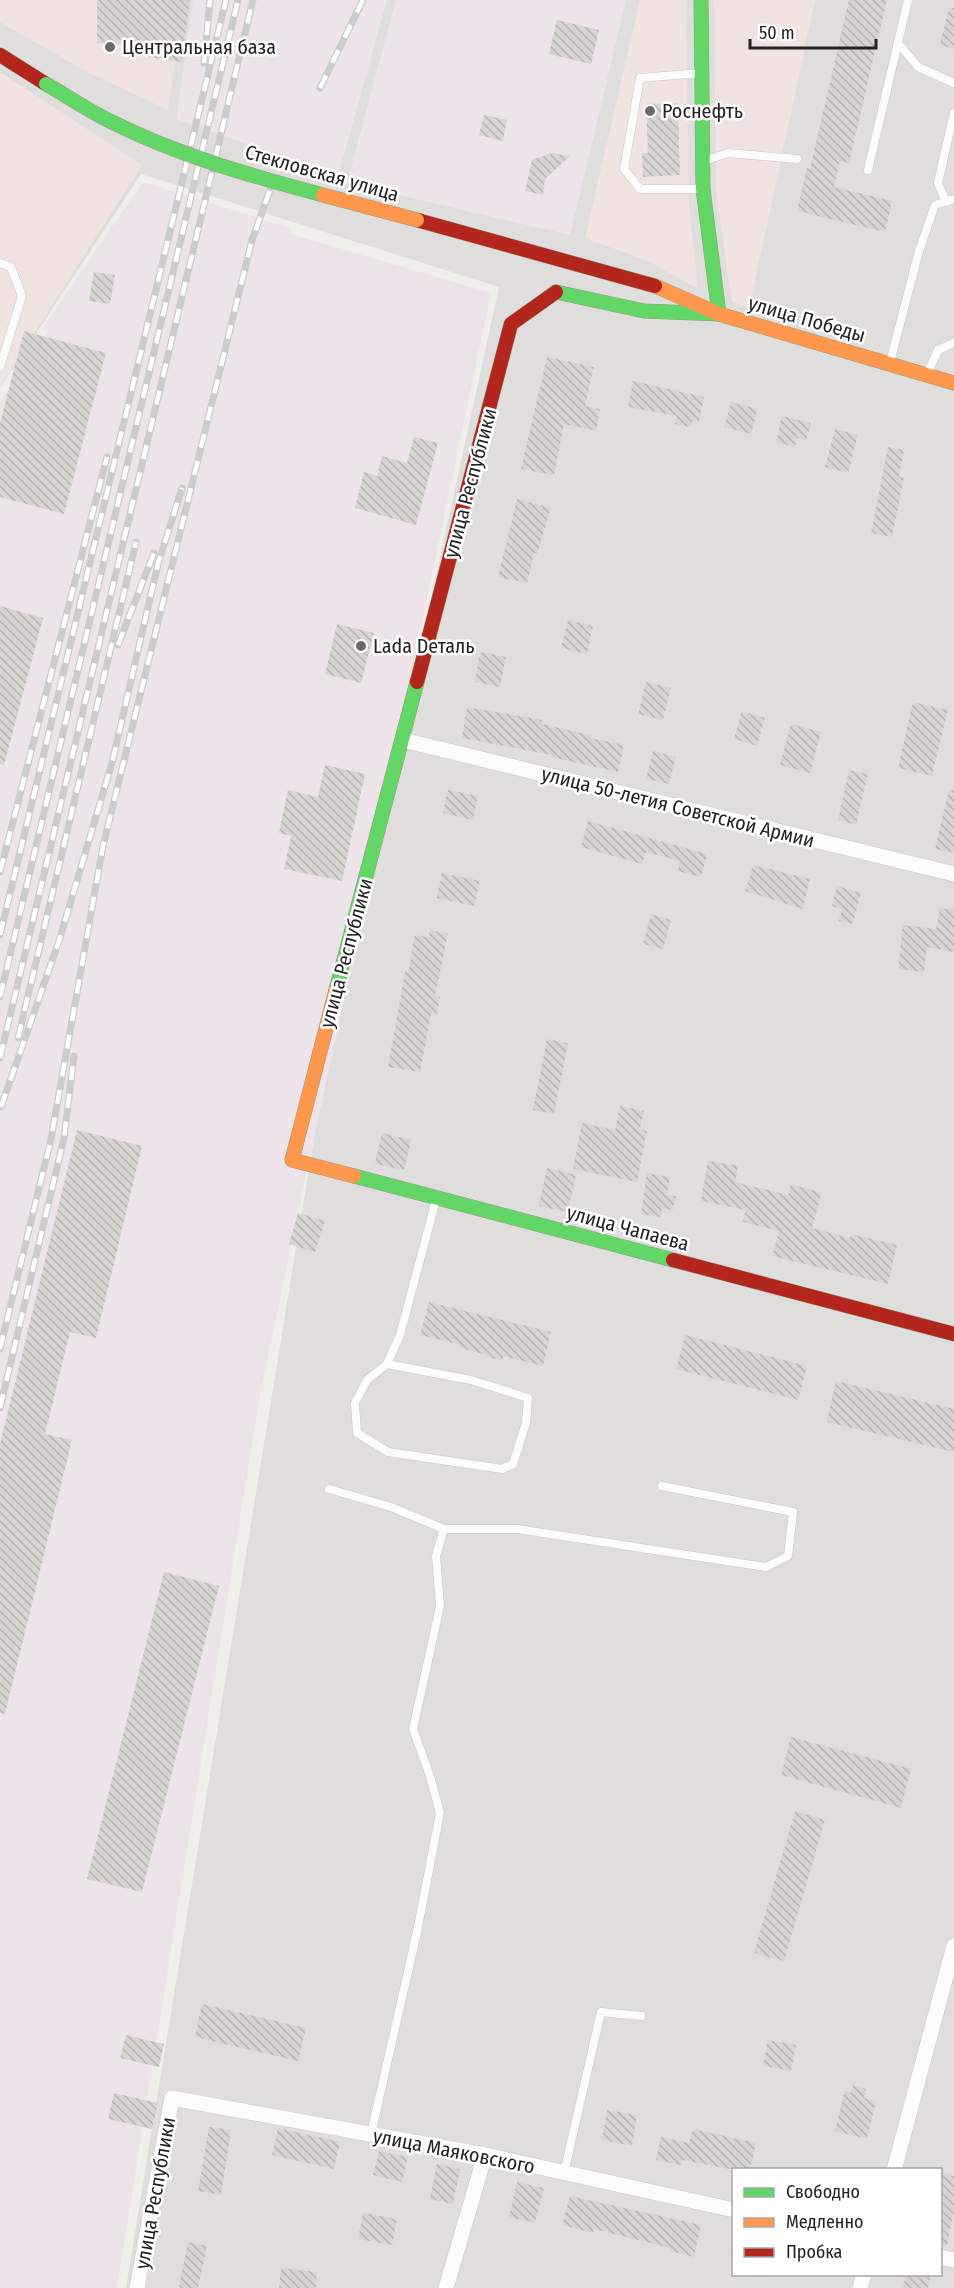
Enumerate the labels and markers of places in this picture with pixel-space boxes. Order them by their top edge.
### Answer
place label: Центральная база [122,35,276,59]
marker: Центральная база [103,40,117,54]
place label: Роснефть [662,99,743,123]
marker: Роснефть [643,104,657,118]
place label: Lada Dеталь [373,634,475,658]
marker: Lada Dеталь [354,639,368,653]

